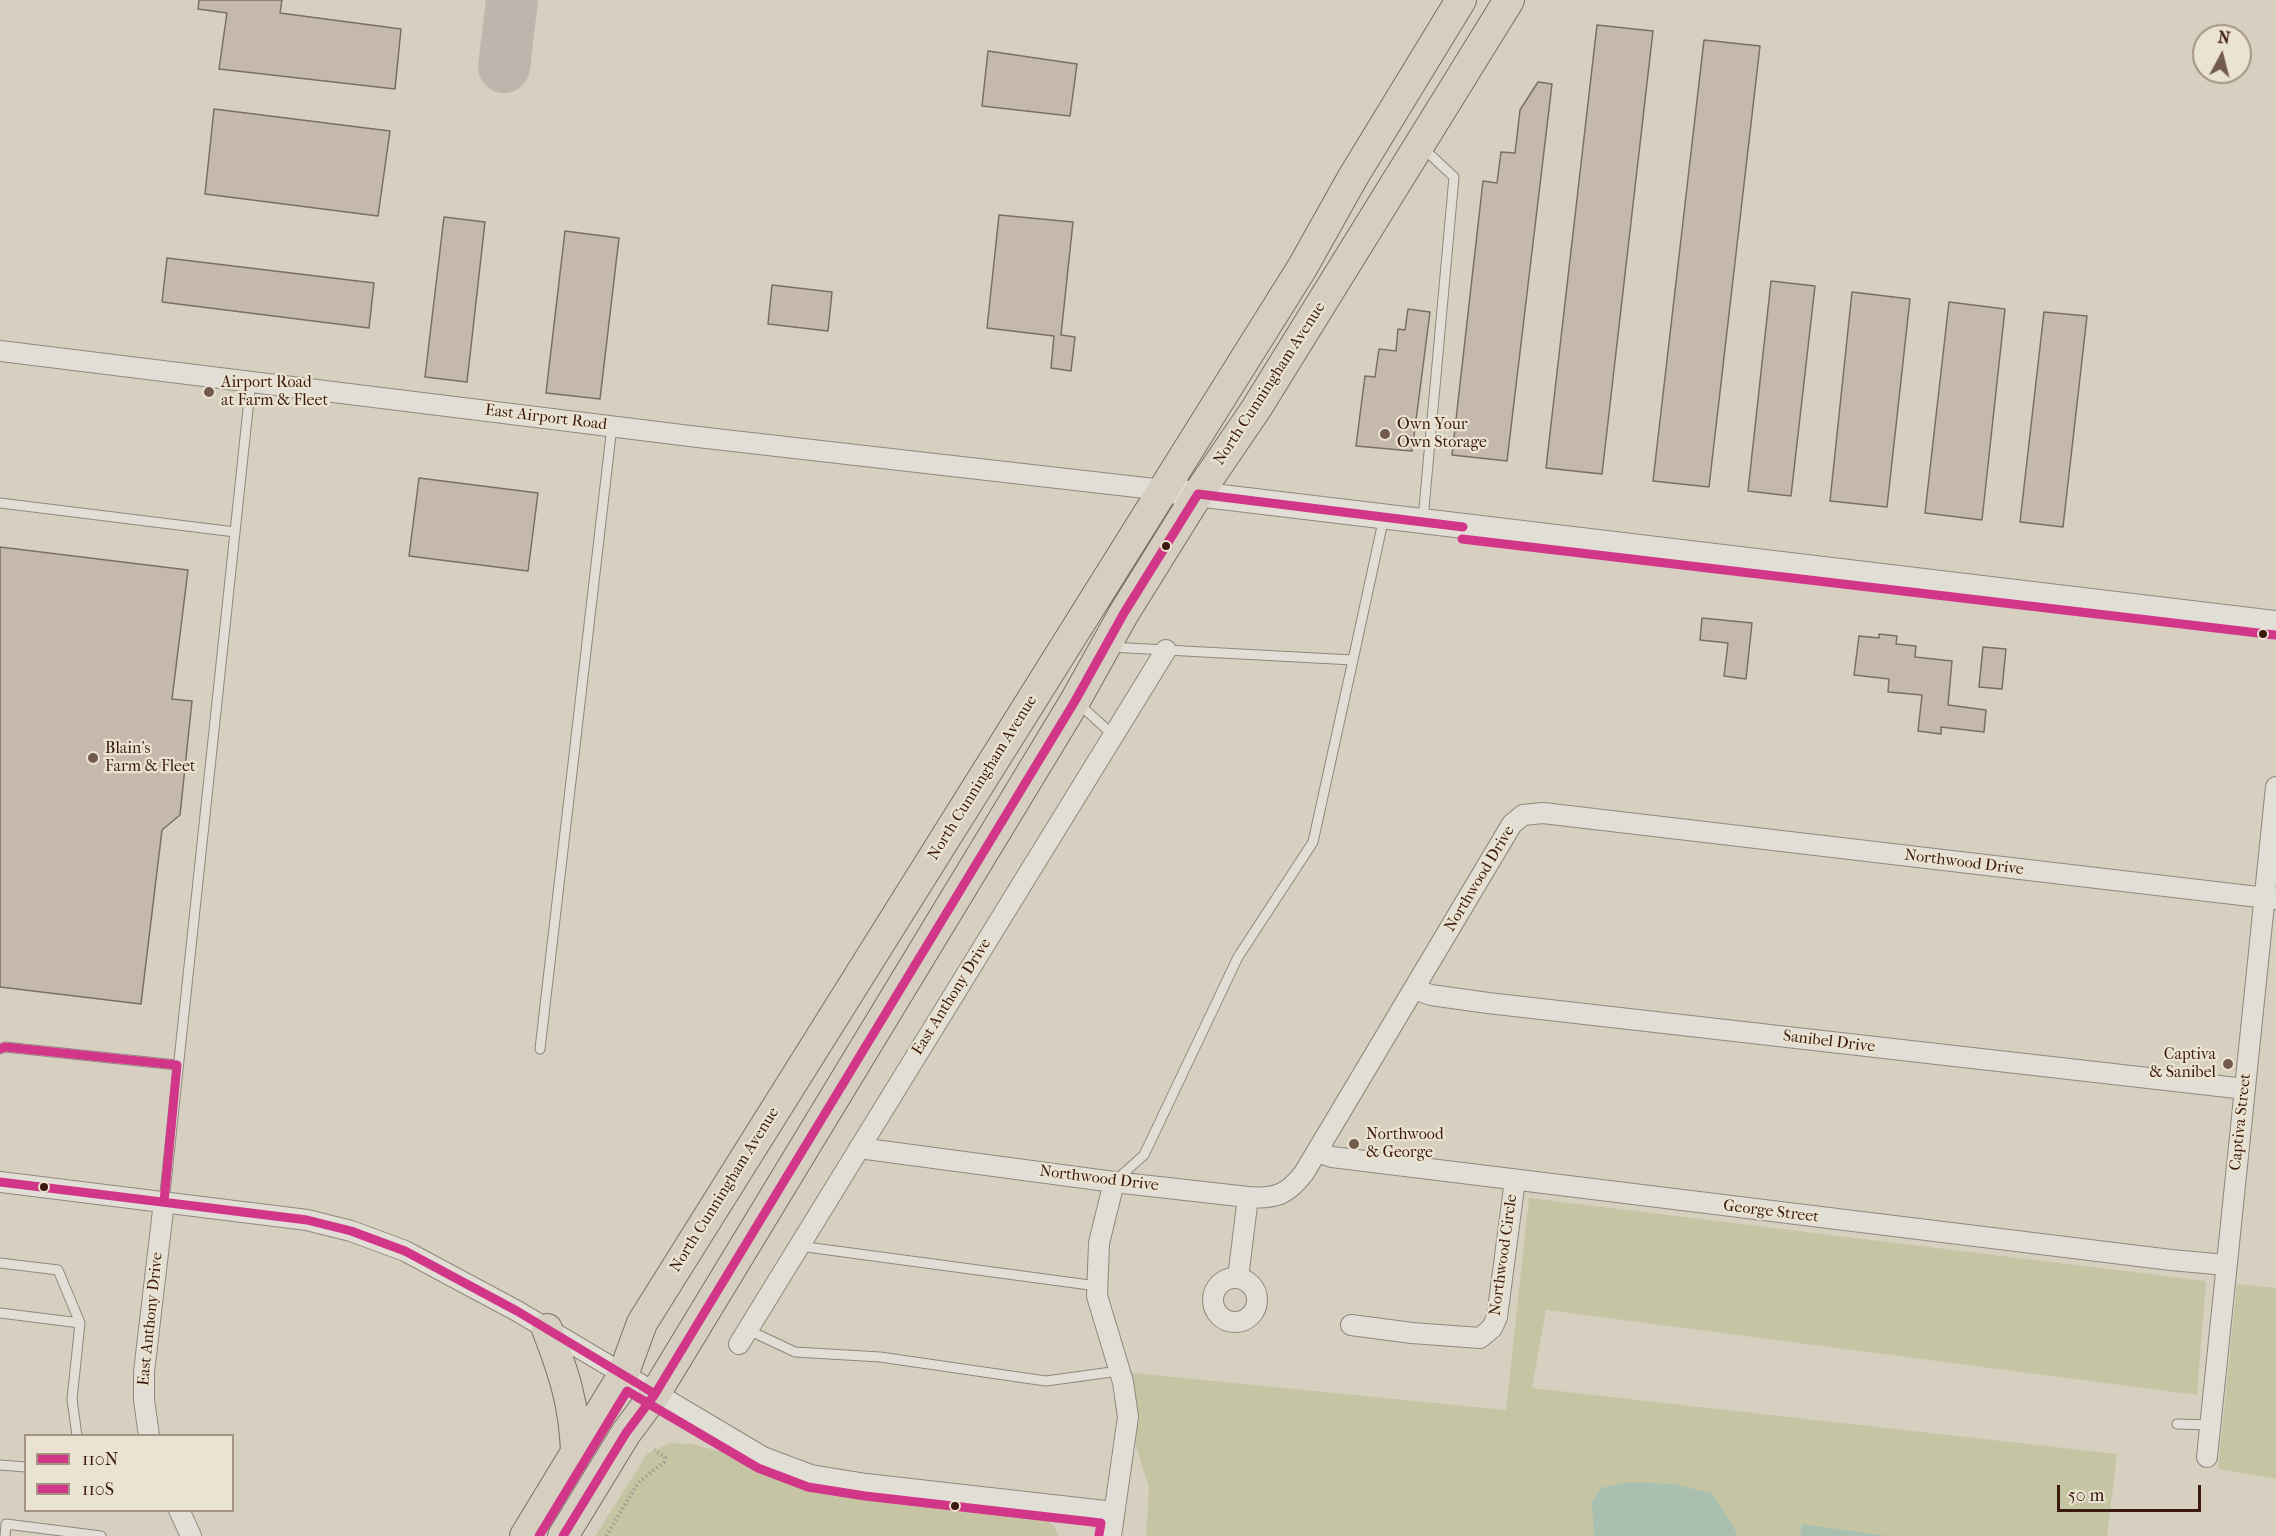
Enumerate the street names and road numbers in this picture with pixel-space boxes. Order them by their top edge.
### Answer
street label: North Cunningham Avenue [1210,299,1330,469]
street label: East Airport Road [484,401,608,435]
street label: North Cunningham Avenue [924,692,1042,864]
street label: Northwood Drive [1441,823,1519,935]
street label: Northwood Drive [1903,846,2025,880]
street label: East Anthony Drive [908,935,996,1059]
street label: Sanibel Drive [1782,1027,1876,1057]
street label: Captiva Street [2226,1072,2256,1172]
street label: North Cunningham Avenue [666,1104,784,1276]
street label: Northwood Drive [1038,1162,1160,1196]
street label: Northwood Circle [1486,1193,1522,1317]
street label: George Street [1722,1197,1820,1227]
street label: East Anthony Drive [134,1251,168,1387]

